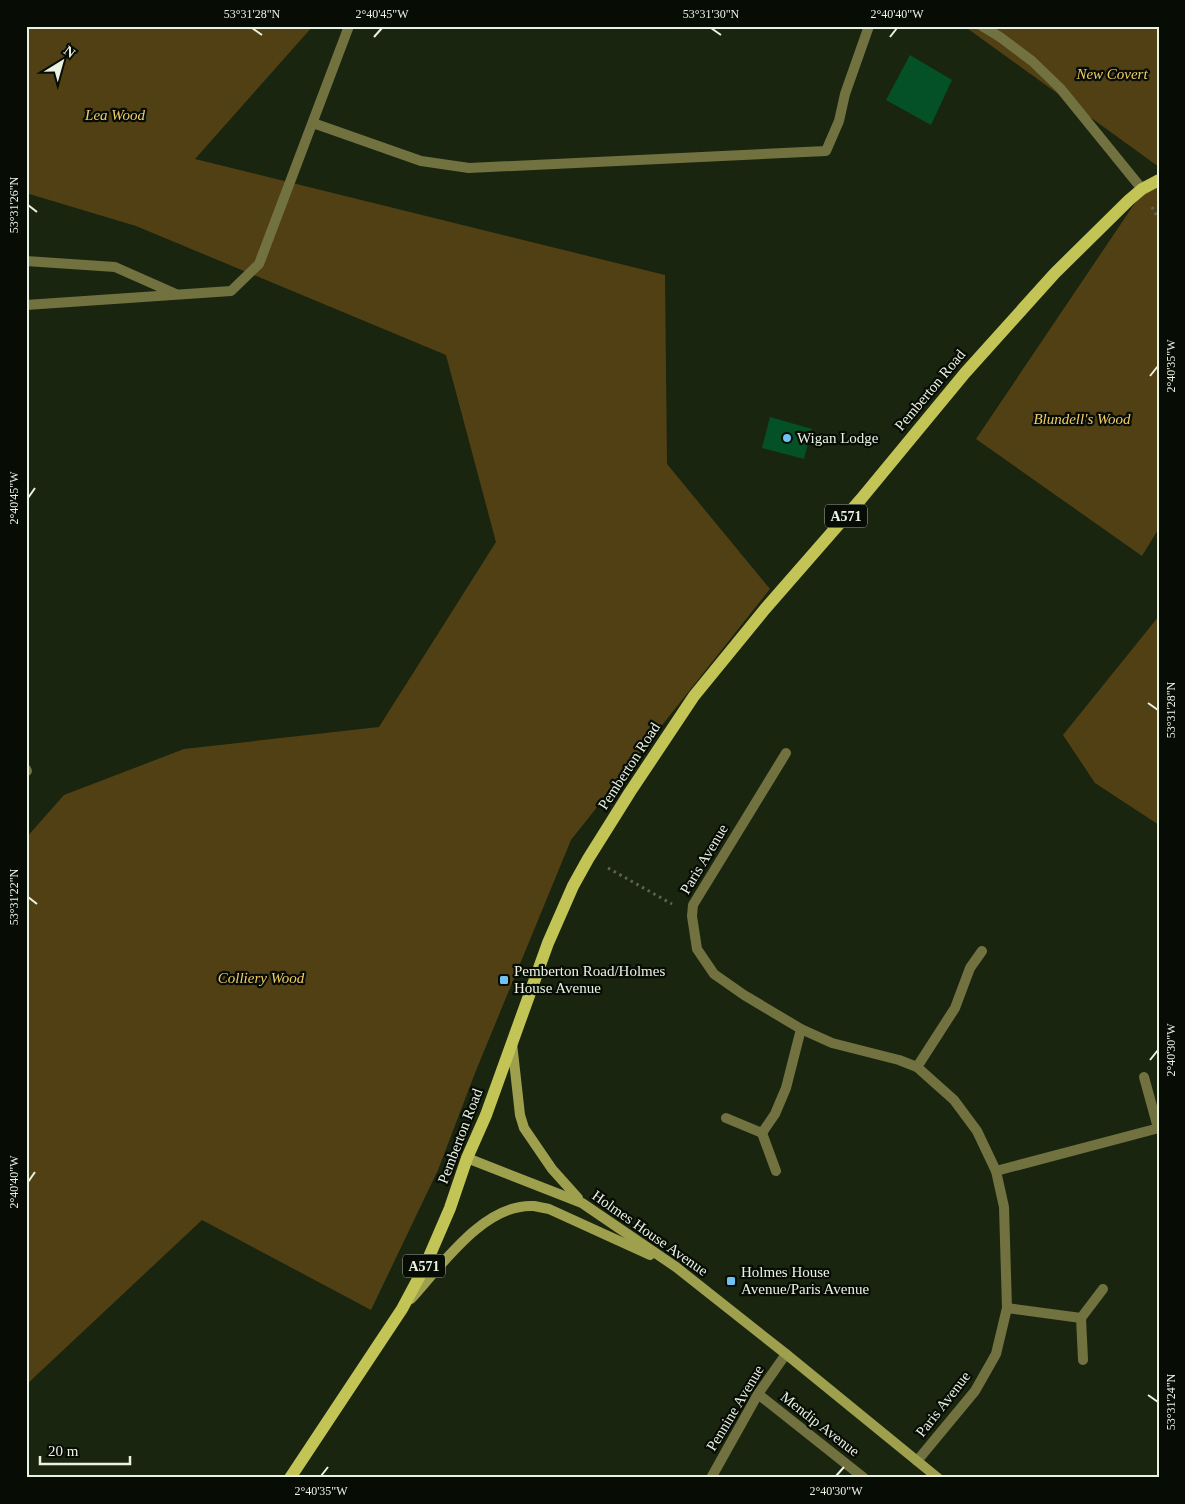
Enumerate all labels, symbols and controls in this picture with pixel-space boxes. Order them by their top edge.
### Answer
text: 53°31'28"N [224,7,281,21]
text: 2°40'45"W [355,7,409,21]
text: 53°31'30"N [683,7,740,21]
text: 2°40'40"W [870,7,924,21]
north arrow [38,38,88,88]
text: N [61,43,78,61]
park label: New Covert [1075,66,1148,82]
park label: Lea Wood [84,107,145,123]
text: 53°31'26"N [7,176,21,233]
text: 2°40'35"W [1164,339,1178,393]
street label: Pemberton Road [892,346,969,434]
park label: Blundell's Wood [1033,411,1131,427]
place label: Wigan Lodge [797,430,879,446]
marker: Wigan Lodge [781,432,793,444]
text: 2°40'45"W [7,471,21,525]
road number: A571 [825,504,867,528]
text: 53°31'28"N [1164,681,1178,738]
street label: Pemberton Road [595,719,663,812]
street label: Paris Avenue [677,821,731,897]
text: 53°31'22"N [7,868,21,925]
place label: Pemberton Road/Holmes House Avenue [514,963,665,996]
park label: Colliery Wood [218,970,305,986]
marker: Pemberton Road/Holmes House Avenue [498,974,510,986]
text: 2°40'30"W [1164,1023,1178,1077]
street label: Pemberton Road [435,1086,486,1186]
text: 2°40'40"W [7,1155,21,1209]
street label: Holmes House Avenue [589,1187,711,1279]
road number: A571 [403,1254,445,1278]
place label: Holmes House Avenue/Paris Avenue [741,1264,870,1297]
marker: Holmes House Avenue/Paris Avenue [725,1275,737,1287]
street label: Pennine Avenue [703,1362,767,1454]
street label: Paris Avenue [913,1368,974,1440]
text: 53°31'24"N [1164,1373,1178,1430]
street label: Mendip Avenue [778,1388,863,1460]
scale bar [40,1434,130,1466]
text: 20 m [48,1443,79,1459]
text: 2°40'35"W [294,1484,348,1498]
text: 2°40'30"W [809,1484,863,1498]

